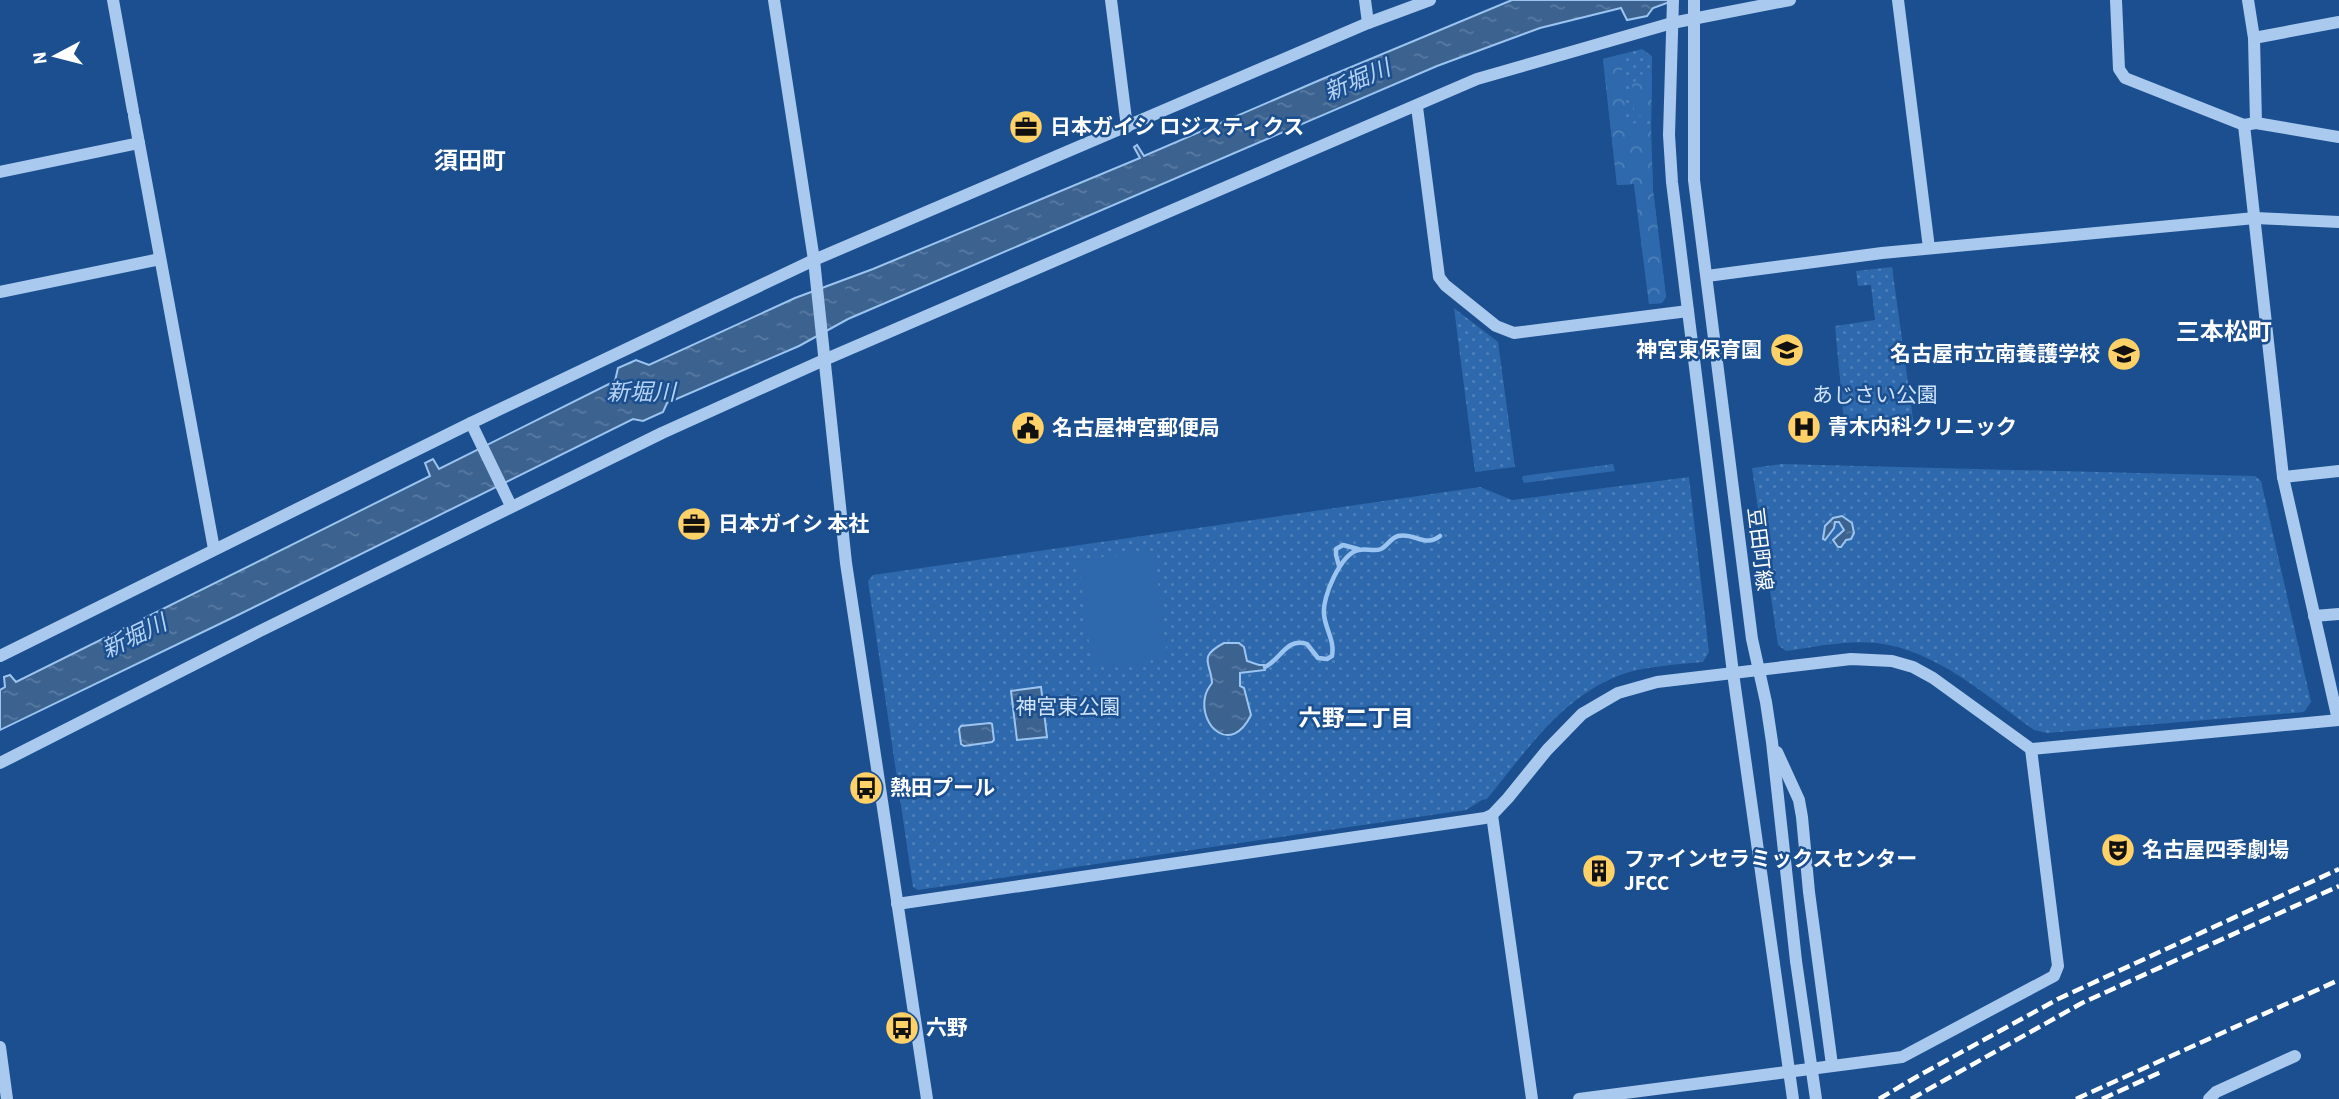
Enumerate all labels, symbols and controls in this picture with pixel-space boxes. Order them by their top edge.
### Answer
north arrow [21,21,91,91]
text: N [26,50,55,66]
water label: 新堀川 [1319,51,1398,109]
office icon: 日本ガイシ ロジスティクス [1007,108,1045,146]
place label: 日本ガイシ ロジスティクス [1050,112,1304,142]
district label: 須田町 [434,144,506,179]
district label: 三本松町 [2176,315,2272,350]
school or university icon: 神宮東保育園 [1768,331,1806,369]
place label: 神宮東保育園 [1636,335,1762,365]
school or university icon: 名古屋市立南養護学校 [2105,335,2143,373]
place label: 名古屋市立南養護学校 [1890,339,2100,369]
water label: 新堀川 [607,376,679,409]
park label: あじさい公園 [1812,380,1938,410]
hospital icon: 青木内科クリニック [1785,408,1823,446]
public building icon: 名古屋神宮郵便局 [1009,409,1047,447]
place label: 青木内科クリニック [1828,412,2017,442]
place label: 名古屋神宮郵便局 [1052,413,1220,443]
office icon: 日本ガイシ 本社 [675,505,713,543]
street label: 豆田町線 [1740,505,1780,593]
place label: 日本ガイシ 本社 [718,509,869,539]
water label: 新堀川 [96,605,175,666]
park label: 神宮東公園 [1016,692,1121,722]
district label: 六野二丁目 [1299,702,1414,735]
bus stop icon: 熱田プール [847,769,885,807]
place label: 熱田プール [890,773,995,803]
theatre icon: 名古屋四季劇場 [2099,831,2137,869]
place label: 名古屋四季劇場 [2142,835,2289,865]
place label: ファインセラミックスセンター JFCC [1624,844,1917,898]
building icon: ファインセラミックスセンター JFCC [1580,852,1618,890]
bus stop icon: 六野 [883,1009,921,1047]
place label: 六野 [926,1013,968,1043]

